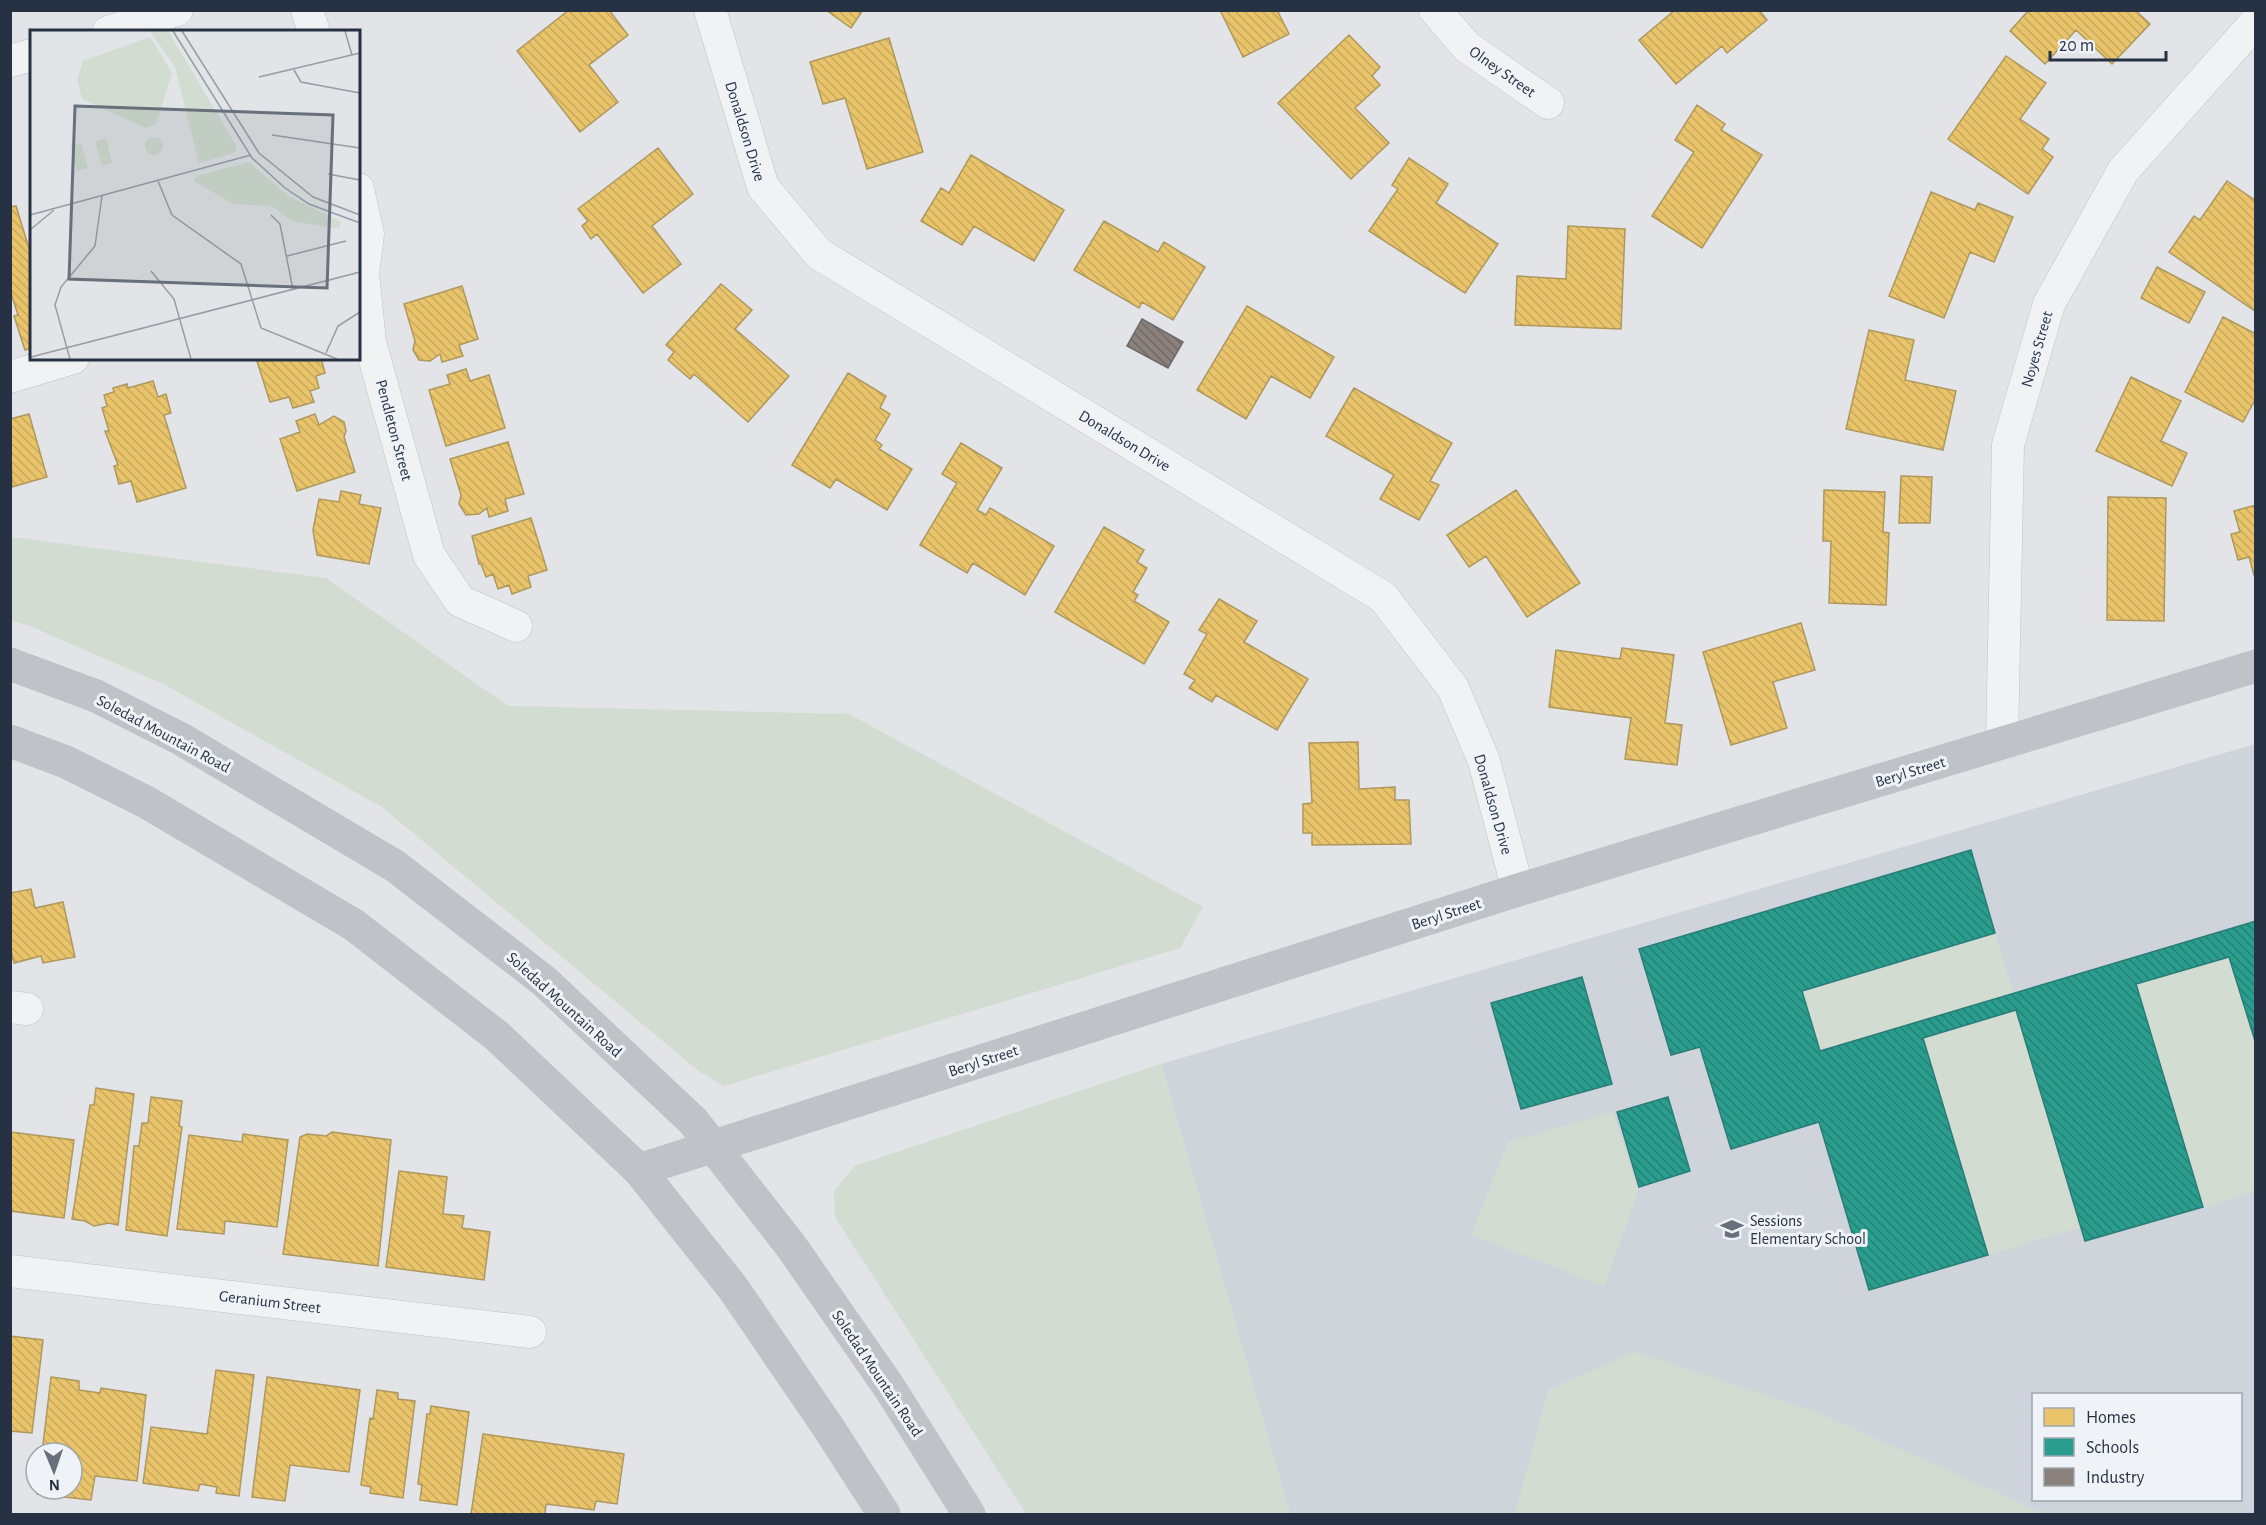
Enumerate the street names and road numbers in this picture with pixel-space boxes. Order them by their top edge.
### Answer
street label: Olney Street [1466,43,1539,101]
street label: Donaldson Drive [722,79,768,183]
street label: Noyes Street [2018,309,2056,389]
street label: Pendleton Street [373,378,415,483]
street label: Donaldson Drive [1076,407,1173,474]
street label: Soledad Mountain Road [94,692,233,776]
street label: Donaldson Drive [1471,752,1515,856]
street label: Beryl Street [1873,754,1947,791]
street label: Beryl Street [1409,895,1483,934]
street label: Soledad Mountain Road [504,949,625,1060]
street label: Beryl Street [946,1042,1020,1081]
street label: Geranium Street [218,1288,322,1316]
street label: Soledad Mountain Road [829,1308,925,1440]

